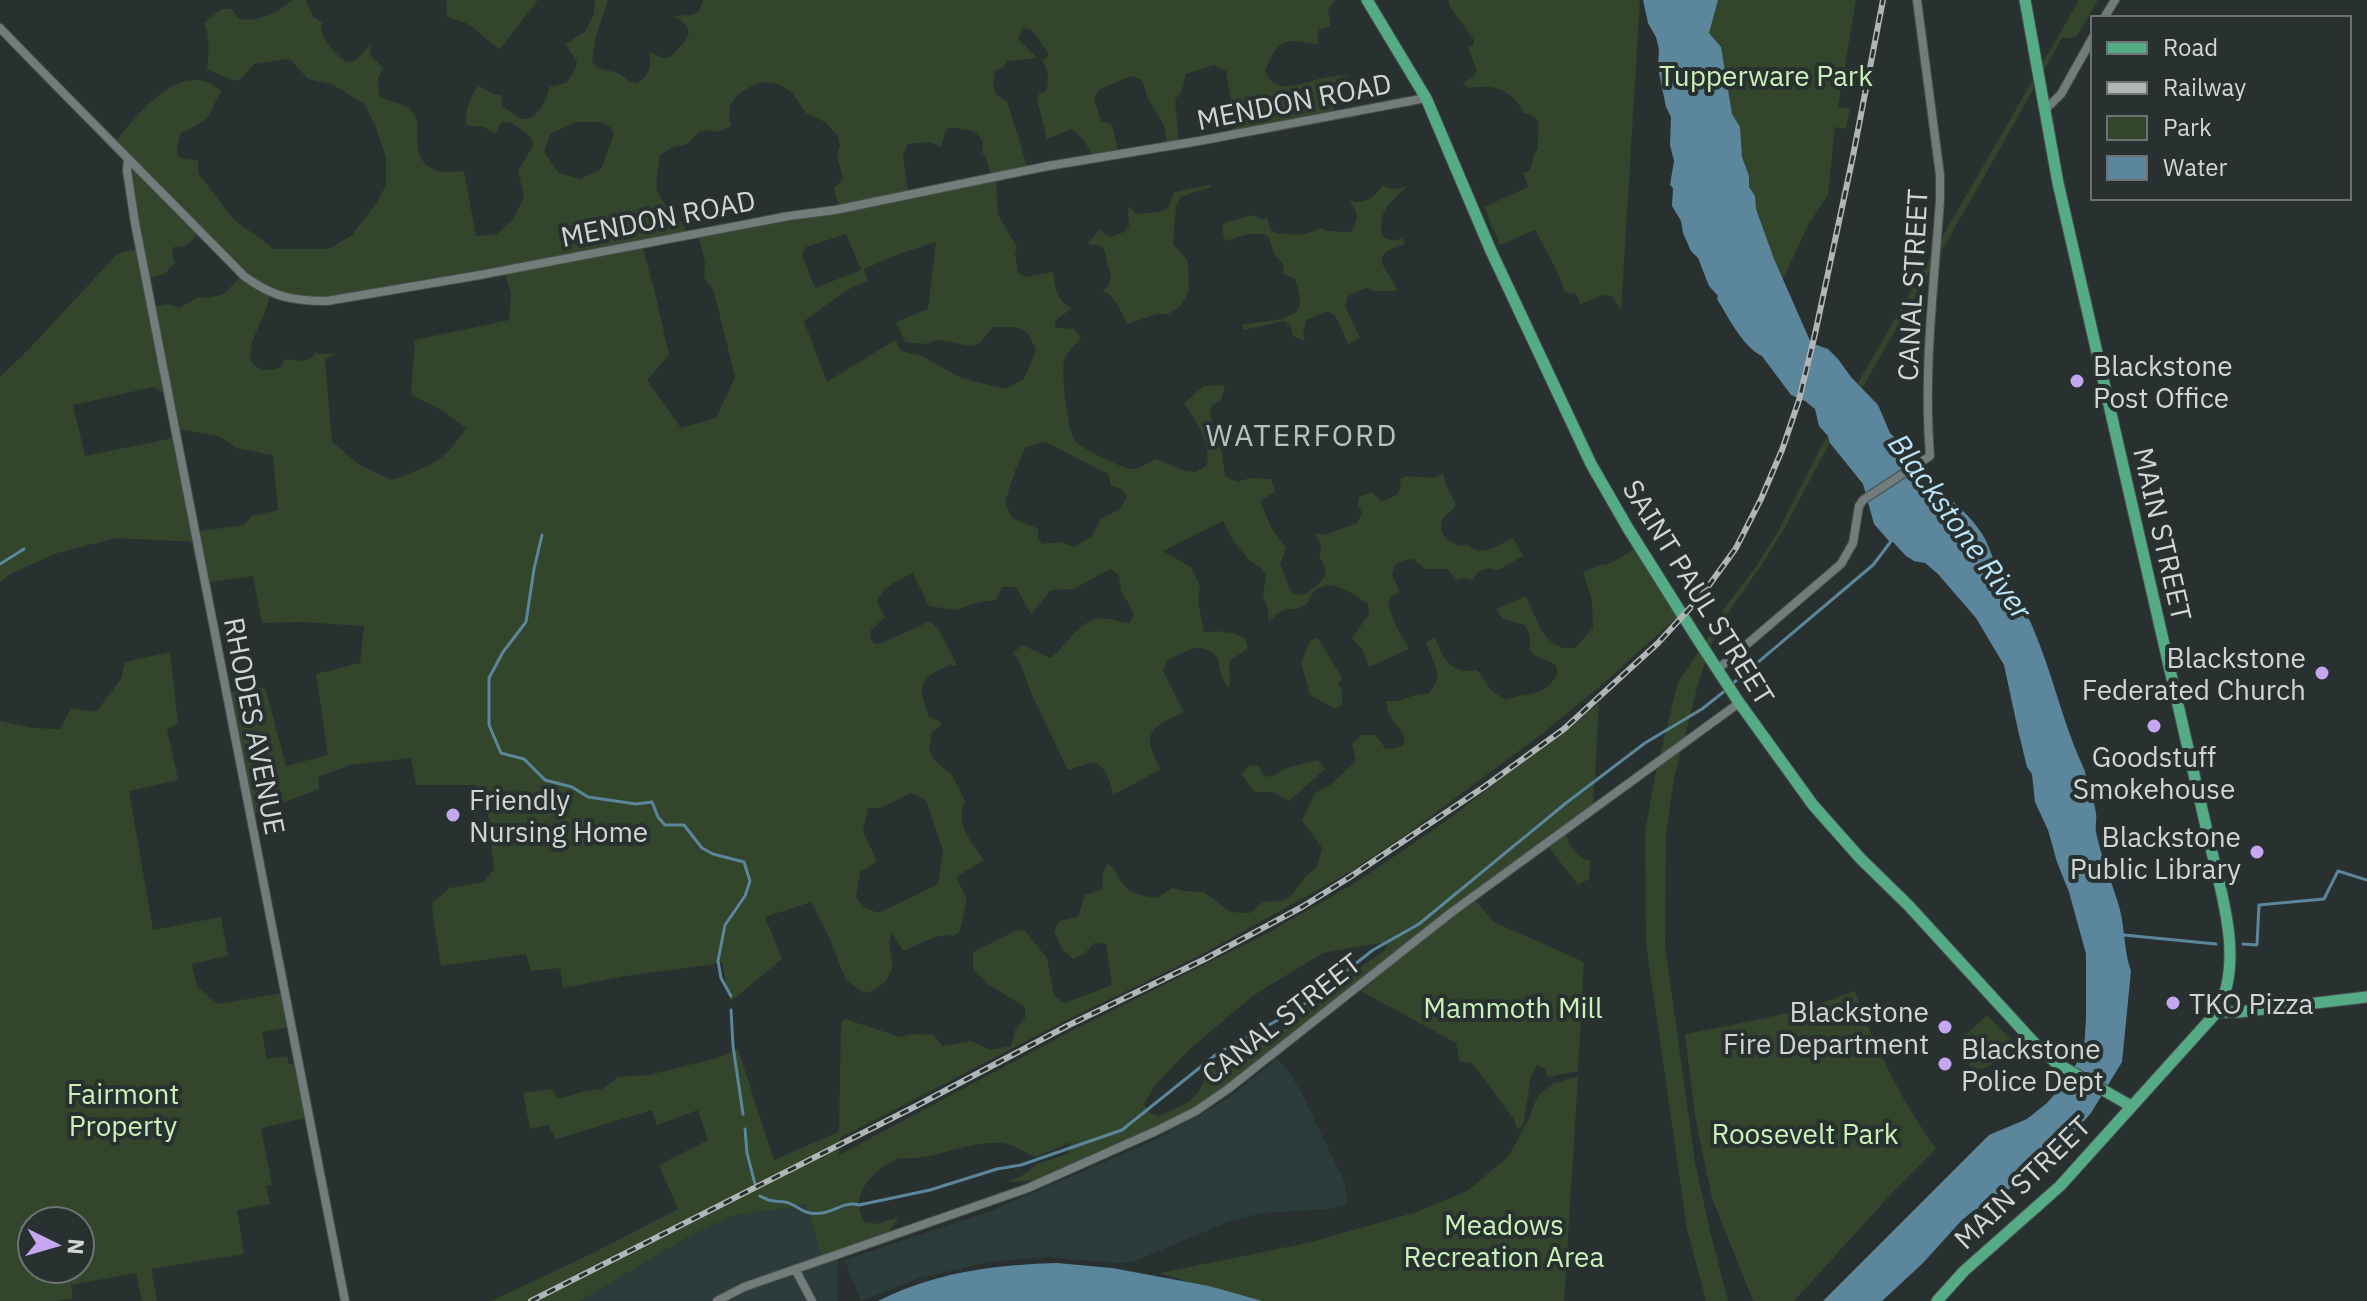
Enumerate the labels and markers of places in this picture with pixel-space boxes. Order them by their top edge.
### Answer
place label: Blackstone Post Office [2093,347,2233,416]
marker: Blackstone Post Office [2068,372,2086,390]
place label: Blackstone Federated Church [2082,639,2306,708]
marker: Blackstone Federated Church [2313,664,2331,682]
marker: Goodstuff Smokehouse [2145,717,2163,735]
place label: Goodstuff Smokehouse [2073,738,2235,807]
place label: Friendly Nursing Home [469,781,648,850]
marker: Friendly Nursing Home [444,806,462,824]
place label: Blackstone Public Library [2070,818,2241,887]
marker: Blackstone Public Library [2248,843,2266,861]
place label: TKO Pizza [2189,985,2313,1022]
place label: Blackstone Fire Department [1723,993,1929,1062]
marker: TKO Pizza [2164,994,2182,1012]
marker: Blackstone Fire Department [1936,1018,1954,1036]
place label: Blackstone Police Dept [1961,1030,2104,1099]
marker: Blackstone Police Dept [1936,1055,1954,1073]

